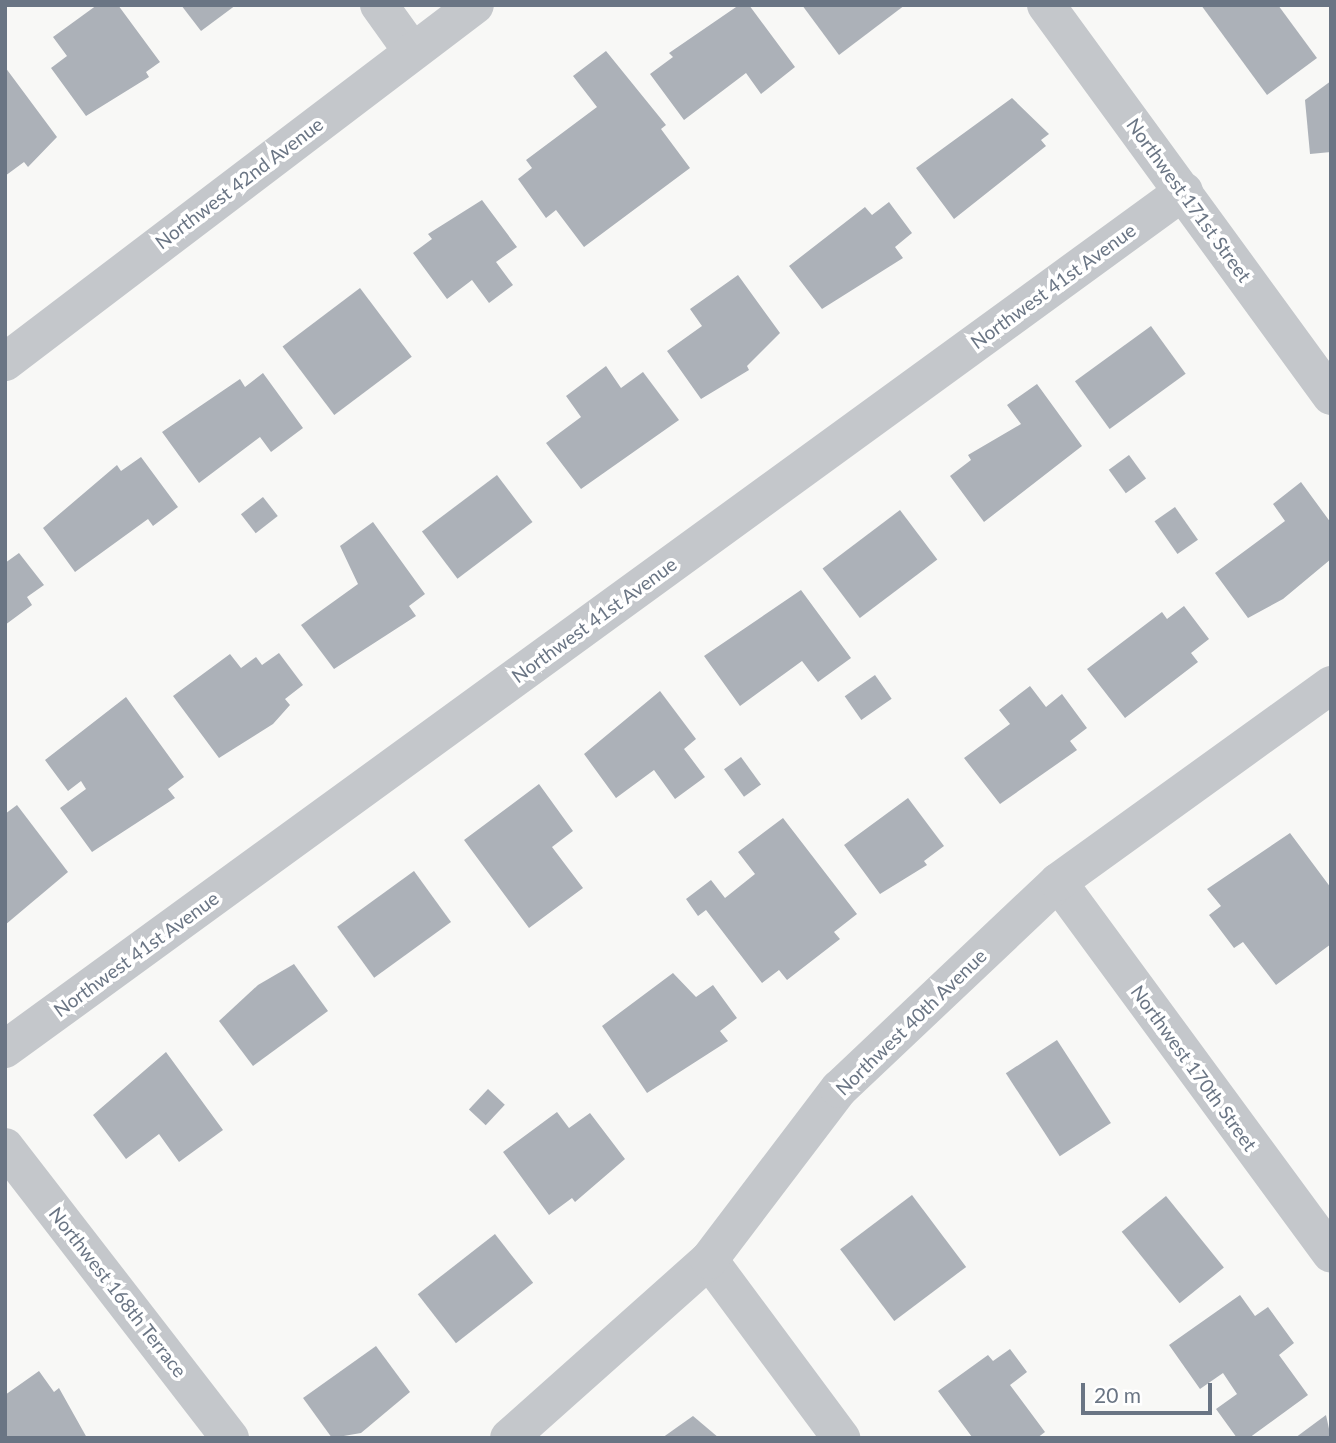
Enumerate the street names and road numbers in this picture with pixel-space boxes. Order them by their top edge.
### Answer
street label: Northwest 42nd Avenue [150,112,328,254]
street label: Northwest 171st Street [1122,114,1256,286]
street label: Northwest 41st Avenue [966,218,1140,354]
street label: Northwest 41st Avenue [507,552,681,688]
street label: Northwest 41st Avenue [49,886,223,1022]
street label: Northwest 40th Avenue [831,944,991,1100]
street label: Northwest 170th Street [1126,981,1262,1155]
street label: Northwest 168th Terrace [44,1202,192,1382]

